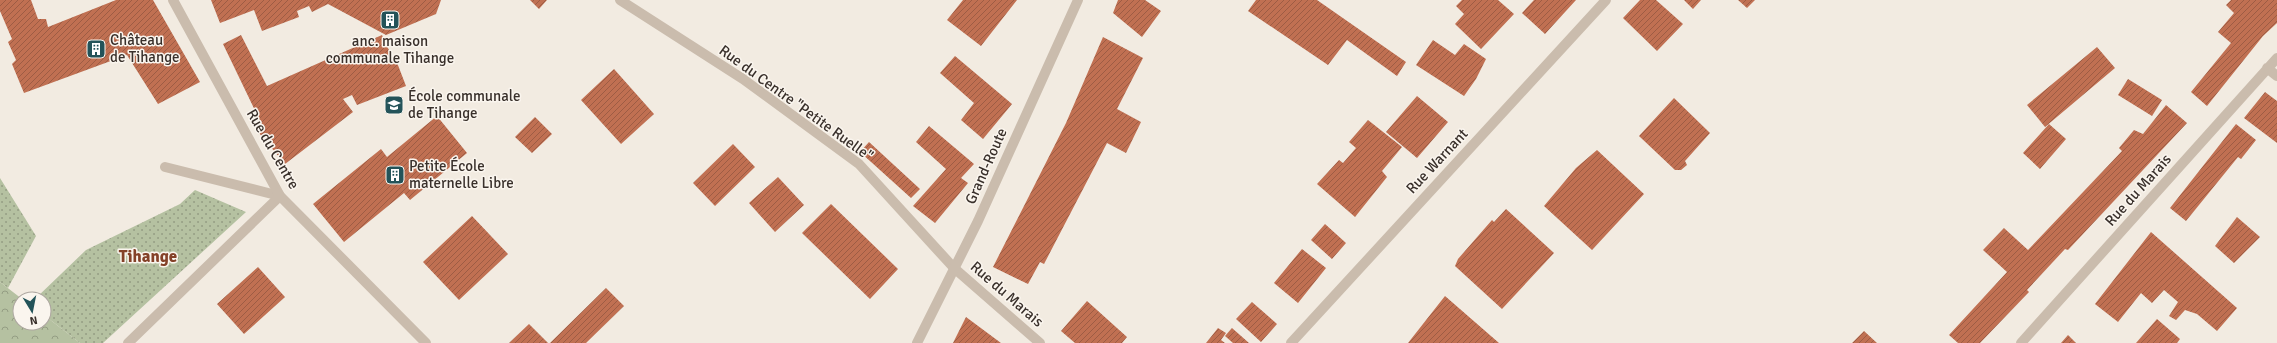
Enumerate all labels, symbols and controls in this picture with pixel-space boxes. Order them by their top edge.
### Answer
building icon: anc. maison communale Tihange [379,9,401,31]
place label: Château de Tihange [110,31,180,66]
place label: anc. maison communale Tihange [326,32,454,67]
building icon: Château de Tihange [85,38,107,60]
street label: Rue du Centre "Petite Ruelle" [716,41,877,165]
place label: École communale de Tihange [408,86,521,122]
school or university icon: École communale de Tihange [383,94,405,116]
street label: Rue du Centre [243,106,303,192]
street label: Grand-Route [961,125,1011,207]
street label: Rue Warnant [1402,125,1472,197]
street label: Rue du Marais [2101,150,2175,230]
place label: Petite École maternelle Libre [409,156,514,192]
building icon: Petite École maternelle Libre [384,164,406,186]
district label: Tihange [119,246,177,267]
street label: Rue du Marais [967,258,1047,331]
north arrow [12,291,52,331]
text: N [29,313,39,327]

